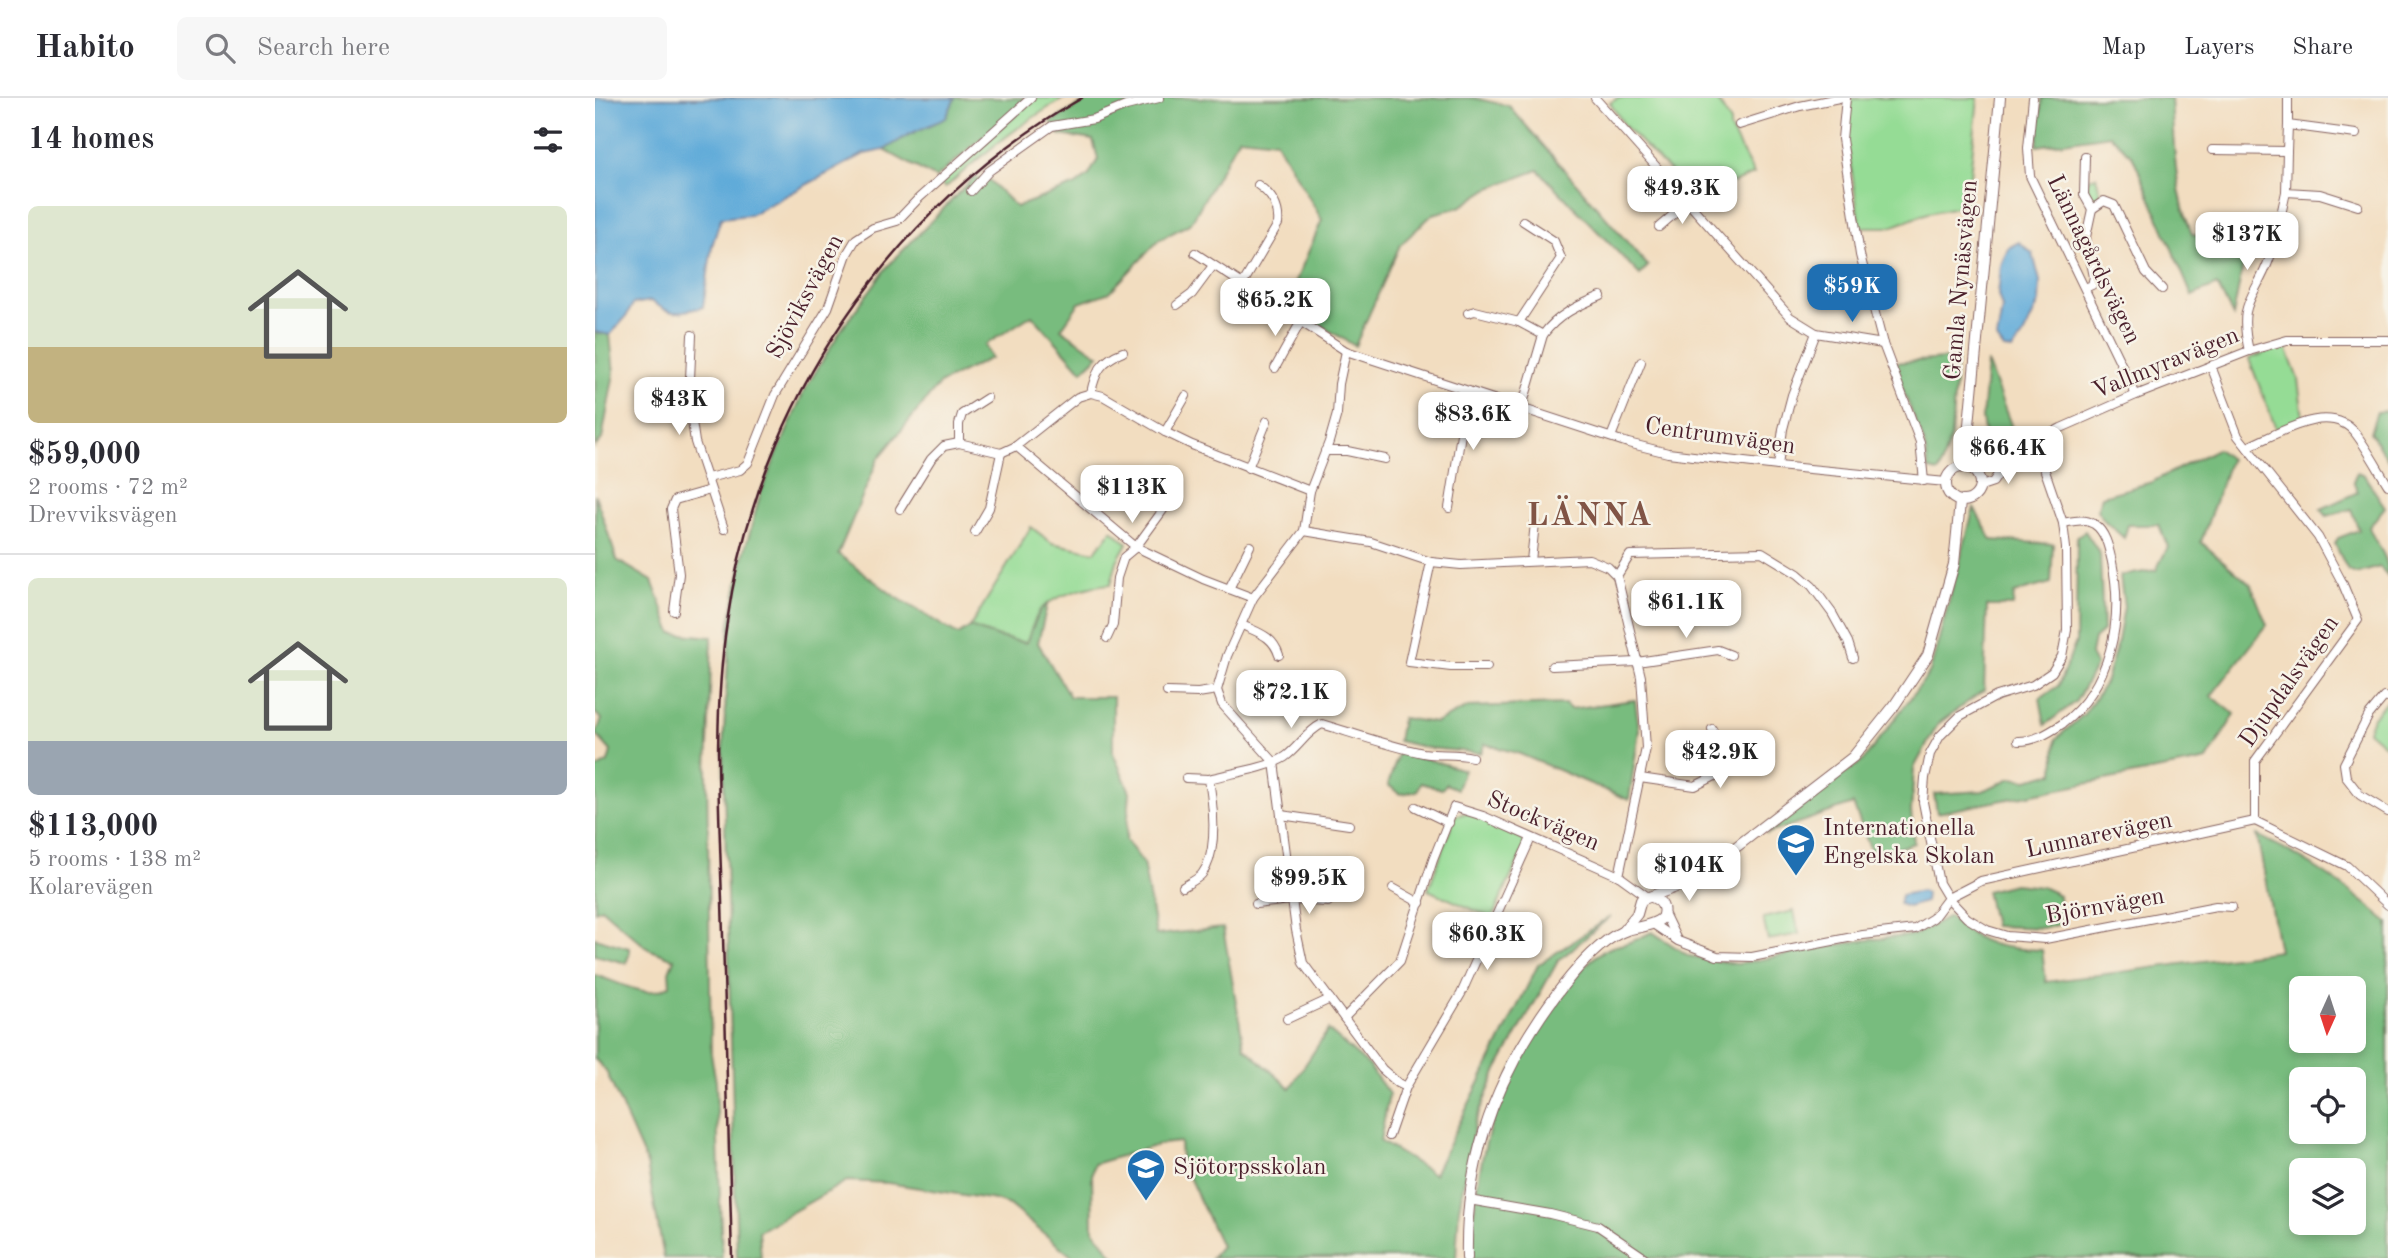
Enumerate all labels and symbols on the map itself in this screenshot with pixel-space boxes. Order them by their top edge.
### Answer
pin: $49.3K [1625,166,1739,226]
street label: Lännagårdsvägen [2042,172,2144,348]
street label: Gamla Nynäsvägen [1941,179,1983,381]
pin: $137K [2198,212,2296,272]
street label: Sjöviksvägen [763,231,849,363]
pin: $59K [1811,264,1893,324]
pin: $65.2K [1218,278,1332,338]
street label: Vallmyravägen [2089,324,2243,404]
pin: $43K [638,378,720,437]
pin: $83.6K [1416,392,1530,452]
street label: Centrumvägen [1643,415,1797,459]
pin: $66.4K [1951,426,2065,486]
pin: $113K [1083,466,1181,525]
district label: LÄNNA [1527,495,1653,533]
pin: $61.1K [1629,580,1743,640]
street label: Djupdalsvägen [2236,612,2344,752]
pin: $72.1K [1234,670,1348,730]
pin: $42.9K [1663,730,1777,790]
street label: Stockvägen [1483,788,1603,856]
street label: Lunnarevägen [2024,809,2174,863]
place label: Internationella Engelska Skolan [1823,817,1995,869]
school or university icon: Internationella Engelska Skolan [1775,822,1817,877]
pin: $104K [1640,844,1738,903]
pin: $99.5K [1252,856,1366,916]
street label: Björnvägen [2044,885,2166,929]
pin: $60.3K [1430,912,1544,972]
north arrow [2289,976,2366,1054]
school or university icon: Sjötorpsskolan [1125,1147,1167,1202]
place label: Sjötorpsskolan [1173,1156,1327,1180]

